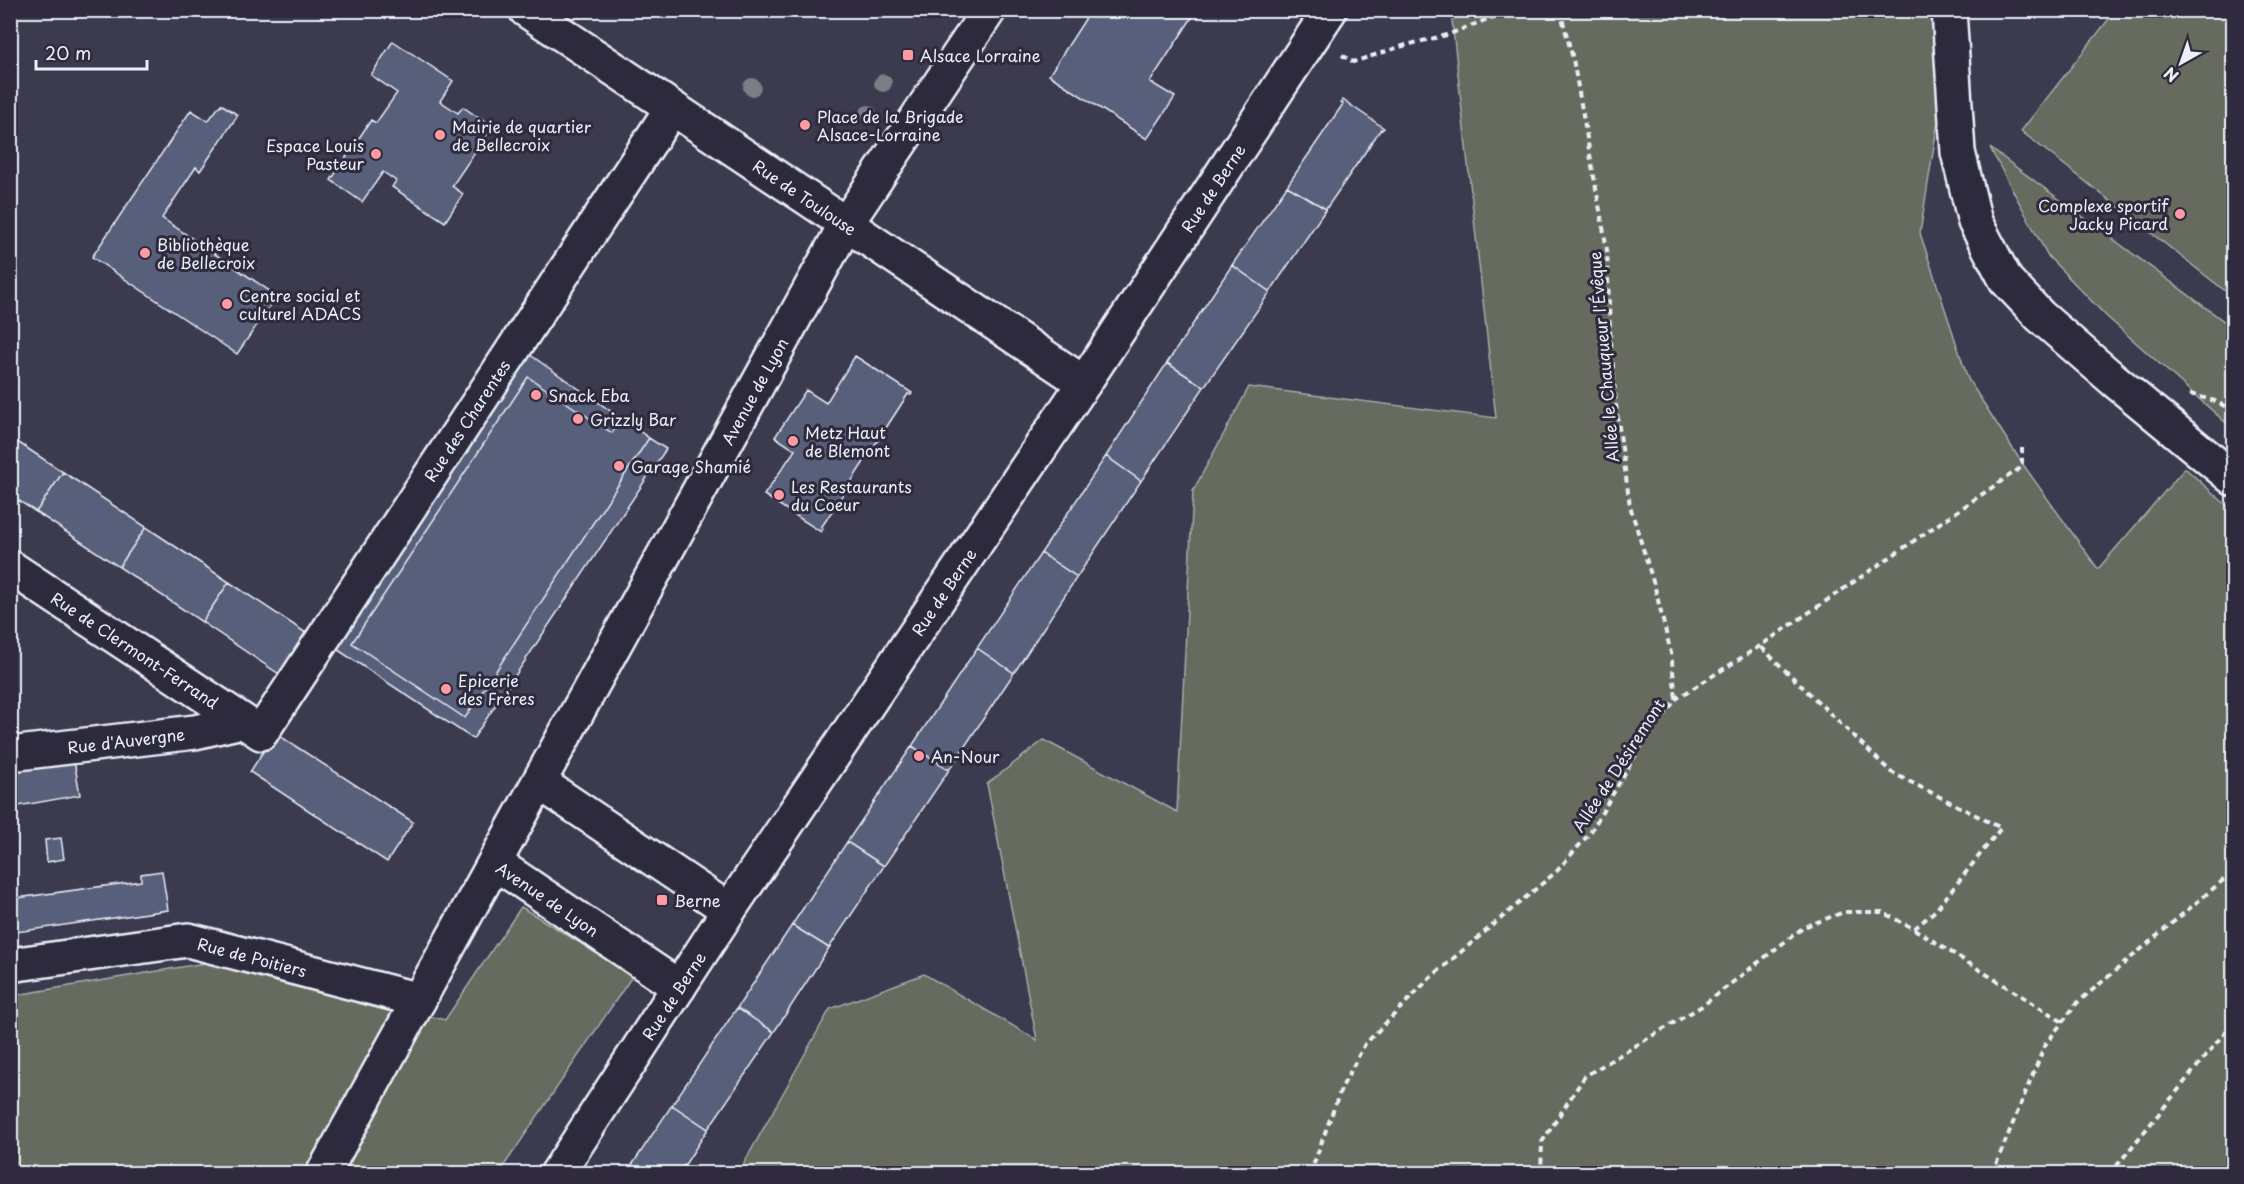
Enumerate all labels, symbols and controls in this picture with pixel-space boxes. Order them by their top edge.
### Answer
scale bar [36,33,147,71]
north arrow [2151,33,2211,93]
text: 20 m [45,39,91,66]
place label: Alsace Lorraine [920,43,1041,67]
marker: Alsace Lorraine [901,48,915,62]
text: N [2158,62,2183,89]
place label: Place de la Brigade Alsace-Lorraine [817,104,964,146]
place label: Mairie de quartier de Bellecroix [452,114,592,156]
marker: Place de la Brigade Alsace-Lorraine [798,118,812,132]
marker: Mairie de quartier de Bellecroix [433,128,447,142]
place label: Espace Louis Pasteur [266,133,365,175]
street label: Rue de Berne [1175,139,1251,237]
marker: Espace Louis Pasteur [369,147,383,161]
street label: Rue de Toulouse [748,153,862,241]
place label: Complexe sportif Jacky Picard [2038,193,2169,235]
marker: Complexe sportif Jacky Picard [2173,207,2187,221]
place label: Bibliothèque de Bellecroix [157,232,255,274]
marker: Bibliothèque de Bellecroix [138,246,152,260]
street label: Allée le Chauqueur l'Évêque [1582,250,1624,463]
place label: Centre social et culturel ADACS [239,283,361,325]
marker: Centre social et culturel ADACS [220,297,234,311]
street label: Avenue de Lyon [715,333,794,449]
street label: Rue des Charentes [418,355,515,486]
place label: Snack Eba [548,383,630,407]
marker: Snack Eba [529,388,543,402]
place label: Grizzly Bar [590,407,677,431]
marker: Grizzly Bar [571,412,585,426]
place label: Metz Haut de Blemont [805,420,891,462]
marker: Metz Haut de Blemont [786,434,800,448]
place label: Garage Shamié [631,454,751,478]
marker: Garage Shamié [612,459,626,473]
place label: Les Restaurants du Coeur [791,474,912,516]
marker: Les Restaurants du Coeur [772,488,786,502]
street label: Rue de Berne [905,543,982,640]
street label: Rue de Clermont-Ferrand [47,586,224,714]
place label: Epicerie des Frères [458,668,534,710]
marker: Epicerie des Frères [439,682,453,696]
street label: Allée de Désiremont [1566,693,1670,836]
street label: Rue d'Auvergne [66,721,186,759]
place label: An-Nour [931,744,1000,768]
marker: An-Nour [912,749,926,763]
street label: Avenue de Lyon [492,855,604,942]
place label: Berne [674,888,721,912]
marker: Berne [655,893,669,907]
street label: Rue de Poitiers [195,931,309,982]
street label: Rue de Berne [636,946,711,1045]

